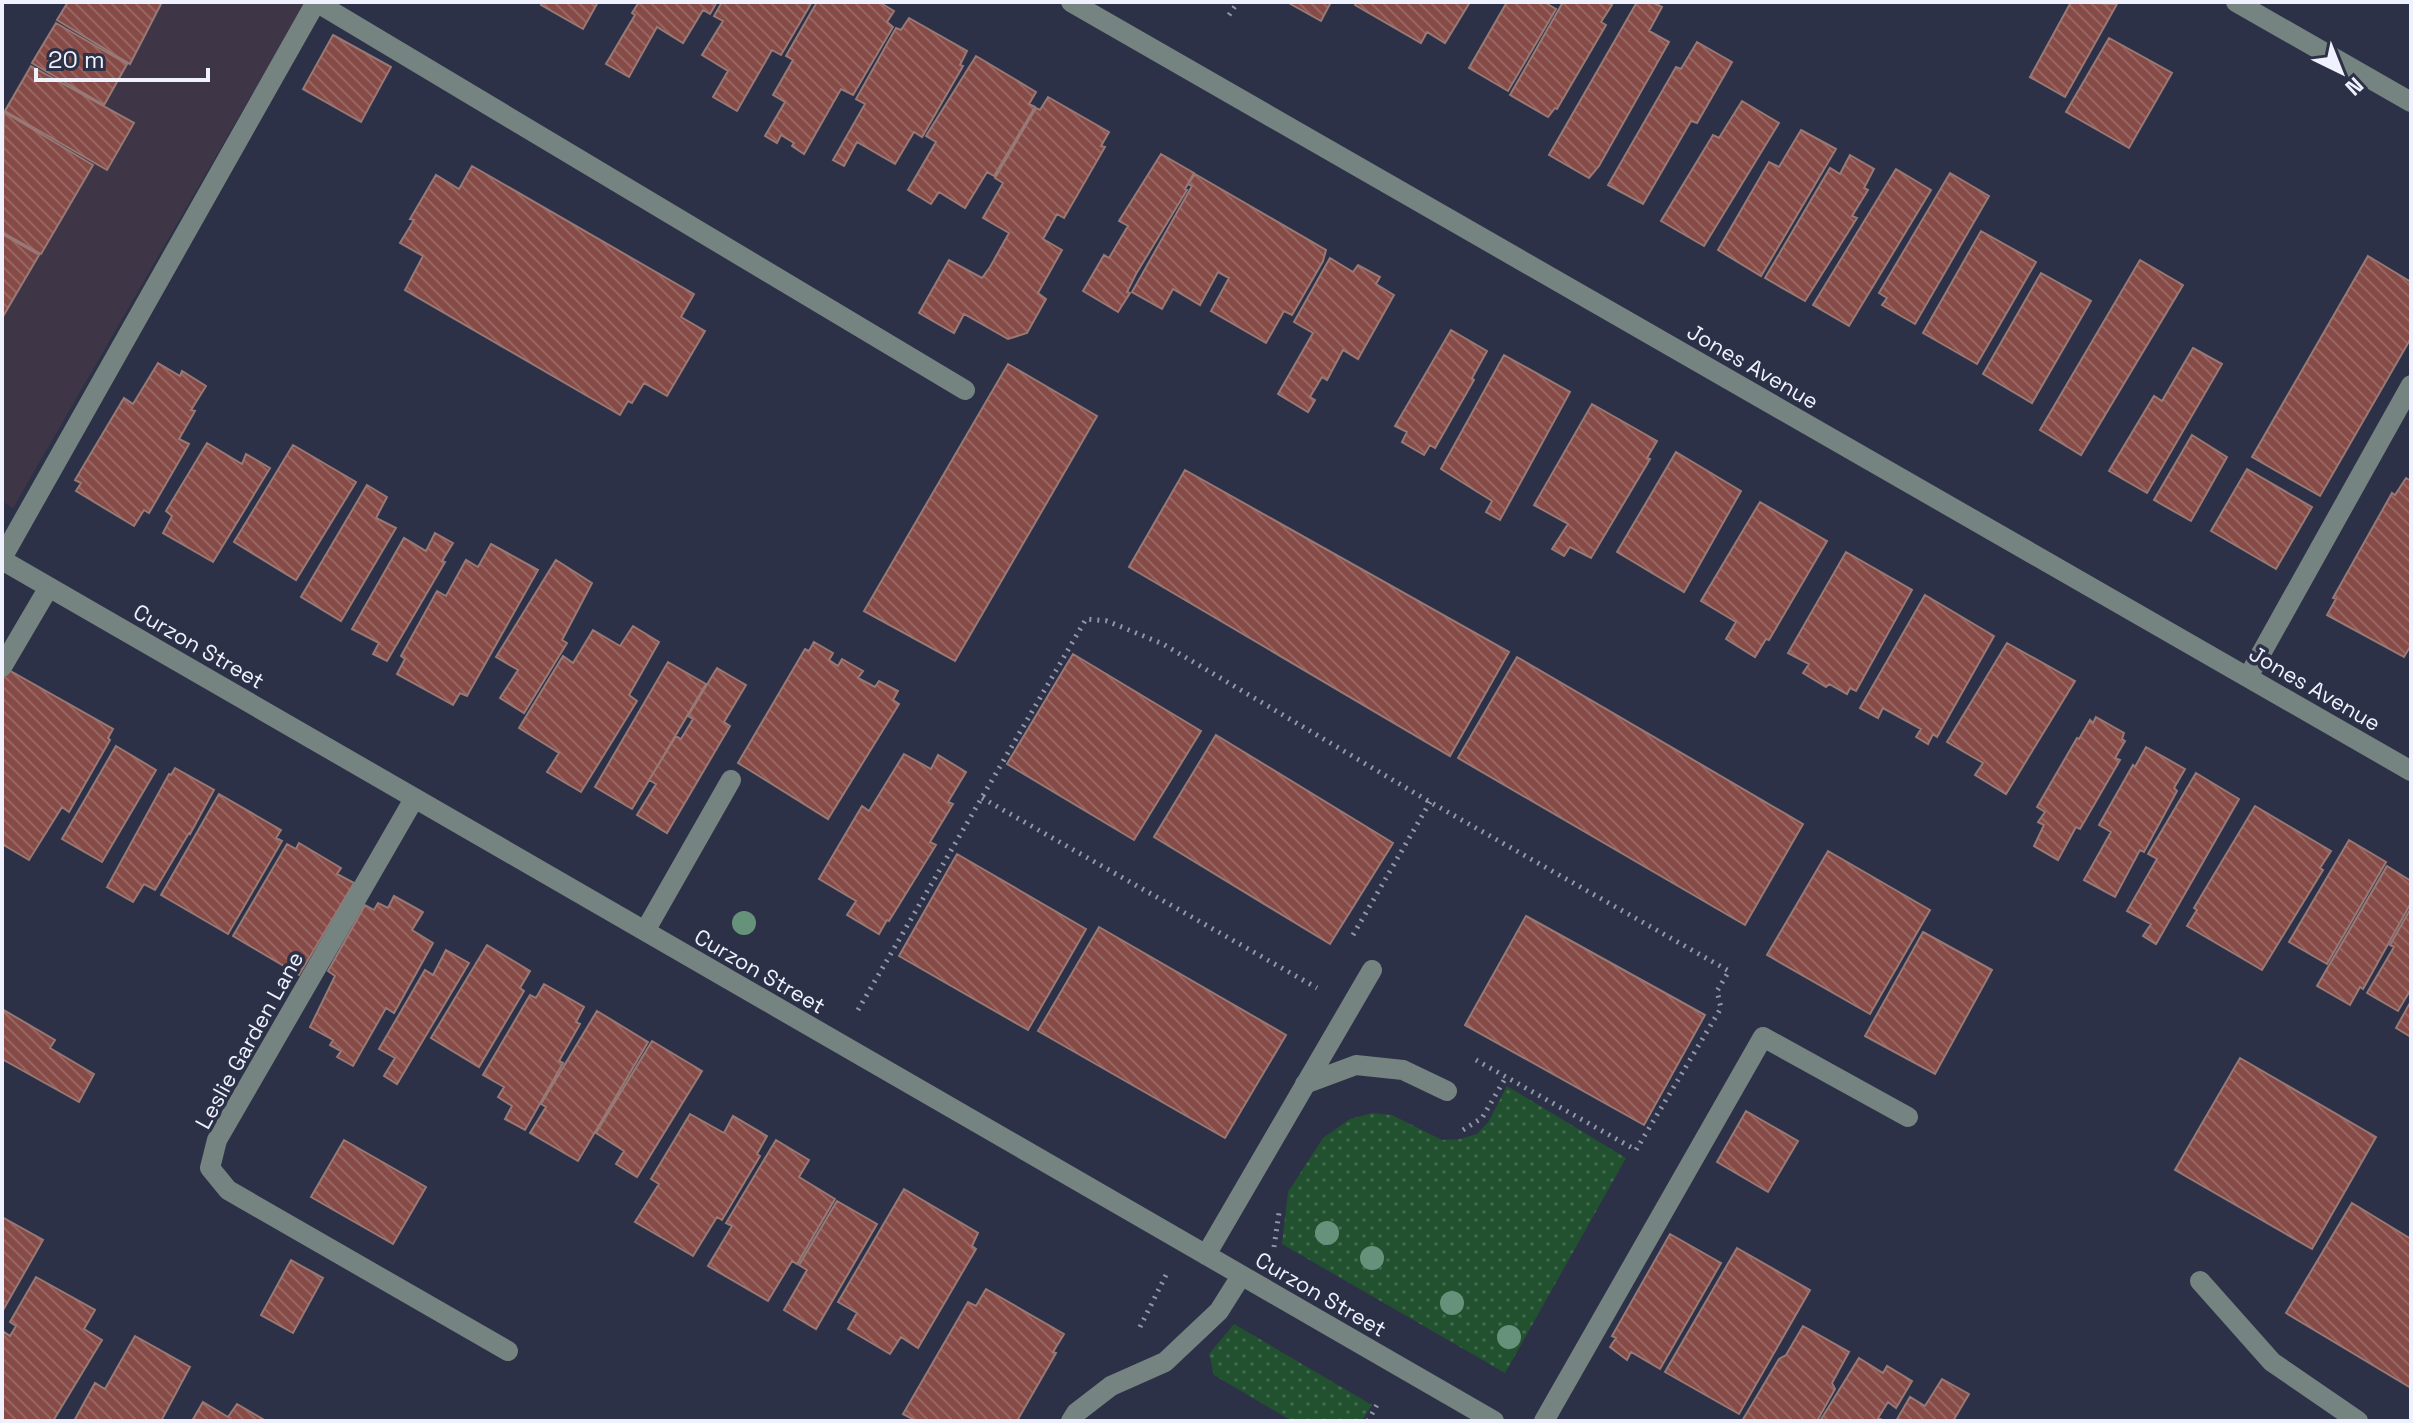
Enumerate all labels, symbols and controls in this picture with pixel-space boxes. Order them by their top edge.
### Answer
scale bar [36,32,208,82]
north arrow [2301,32,2381,112]
text: 20 m [48,44,105,75]
text: N [2340,71,2370,102]
street label: Jones Avenue [1682,317,1824,415]
street label: Curzon Street [128,597,270,695]
street label: Jones Avenue [2244,639,2386,737]
street label: Curzon Street [689,922,831,1020]
street label: Leslie Garden Lane [189,946,309,1134]
street label: Curzon Street [1250,1245,1392,1343]

